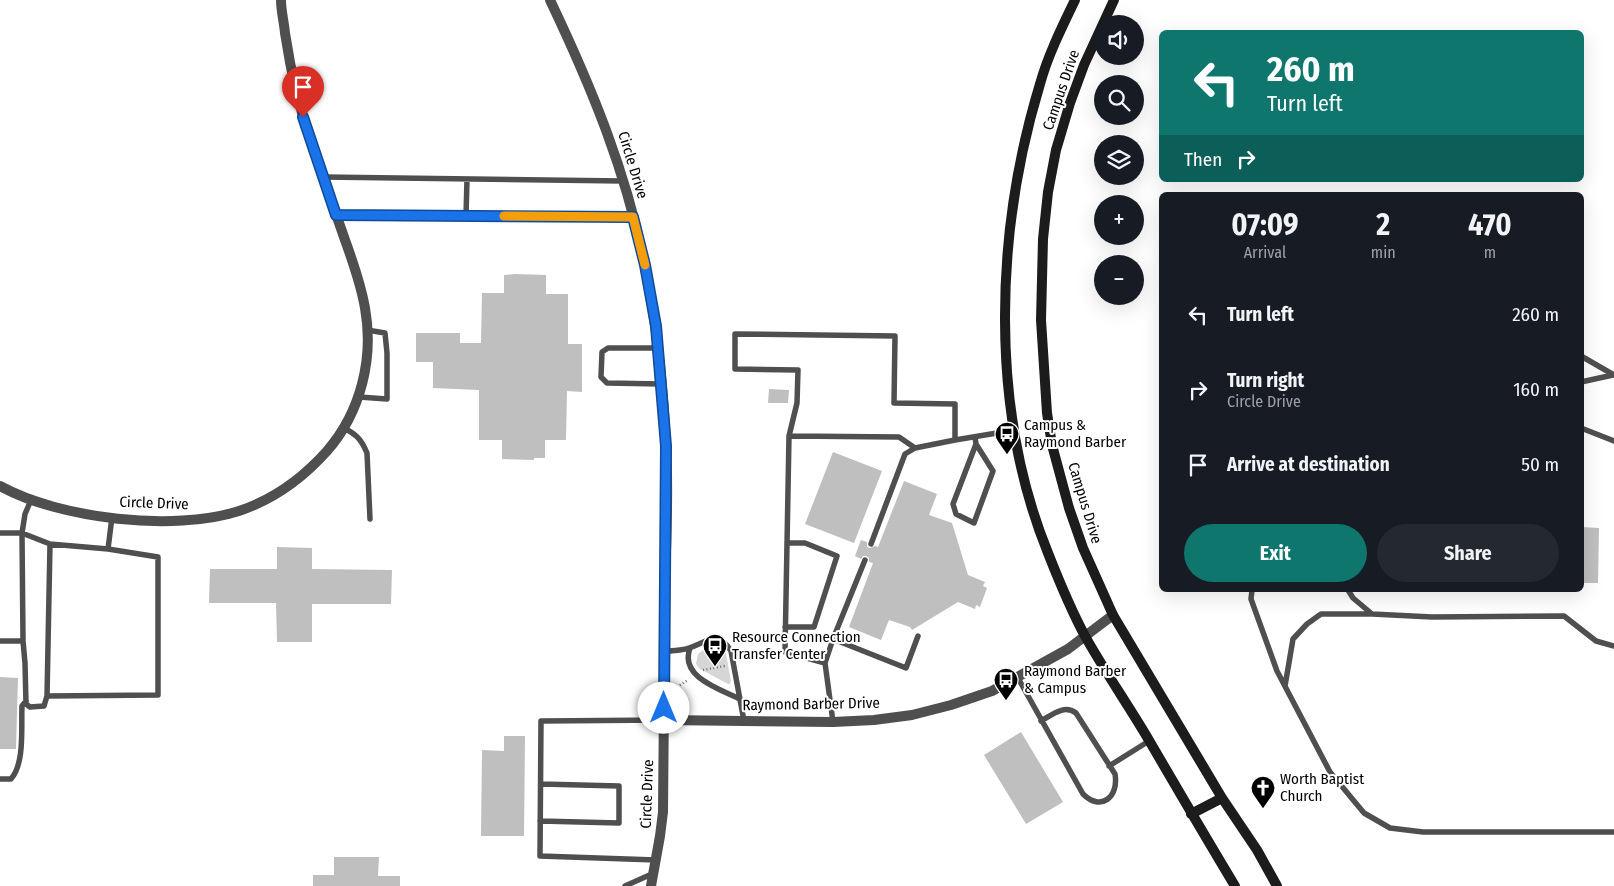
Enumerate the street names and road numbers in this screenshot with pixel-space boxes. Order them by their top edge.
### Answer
street label: Campus Drive [1039,47,1083,133]
street label: Circle Drive [614,129,652,201]
street label: Campus Drive [1064,460,1106,546]
street label: Circle Drive [119,493,189,513]
street label: Raymond Barber Drive [742,694,880,714]
street label: Circle Drive [637,759,657,829]

